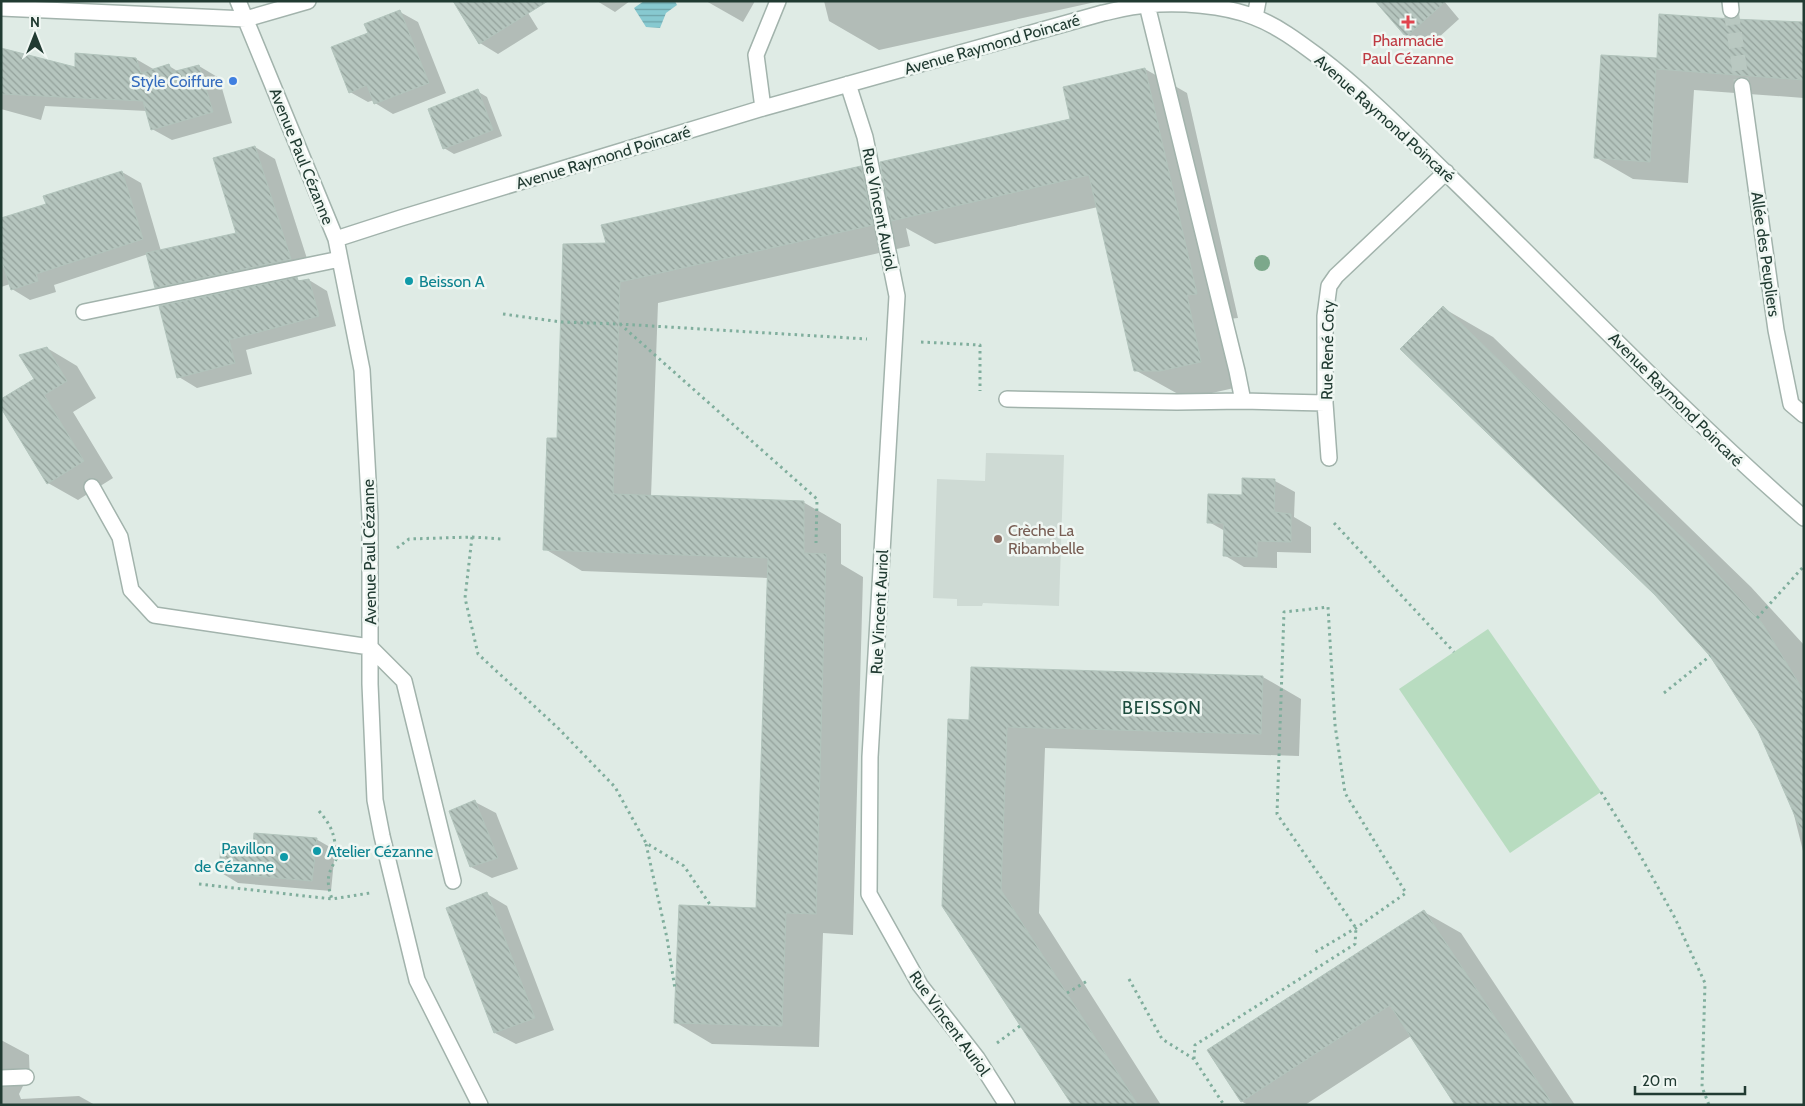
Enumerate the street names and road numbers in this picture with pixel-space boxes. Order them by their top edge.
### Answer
street label: Avenue Raymond Poincaré [902,10,1082,79]
street label: Avenue Raymond Poincaré [1311,51,1459,186]
street label: Avenue Paul Cézanne [265,85,338,227]
street label: Avenue Raymond Poincaré [514,122,693,193]
street label: Rue Vincent Auriol [858,146,901,272]
street label: Allée des Peupliers [1747,190,1784,318]
street label: Rue René Coty [1317,300,1338,400]
street label: Avenue Raymond Poincaré [1605,328,1747,470]
street label: Avenue Paul Cézanne [359,479,380,625]
street label: Rue Vincent Auriol [867,549,892,675]
street label: Rue Vincent Auriol [905,967,994,1079]

